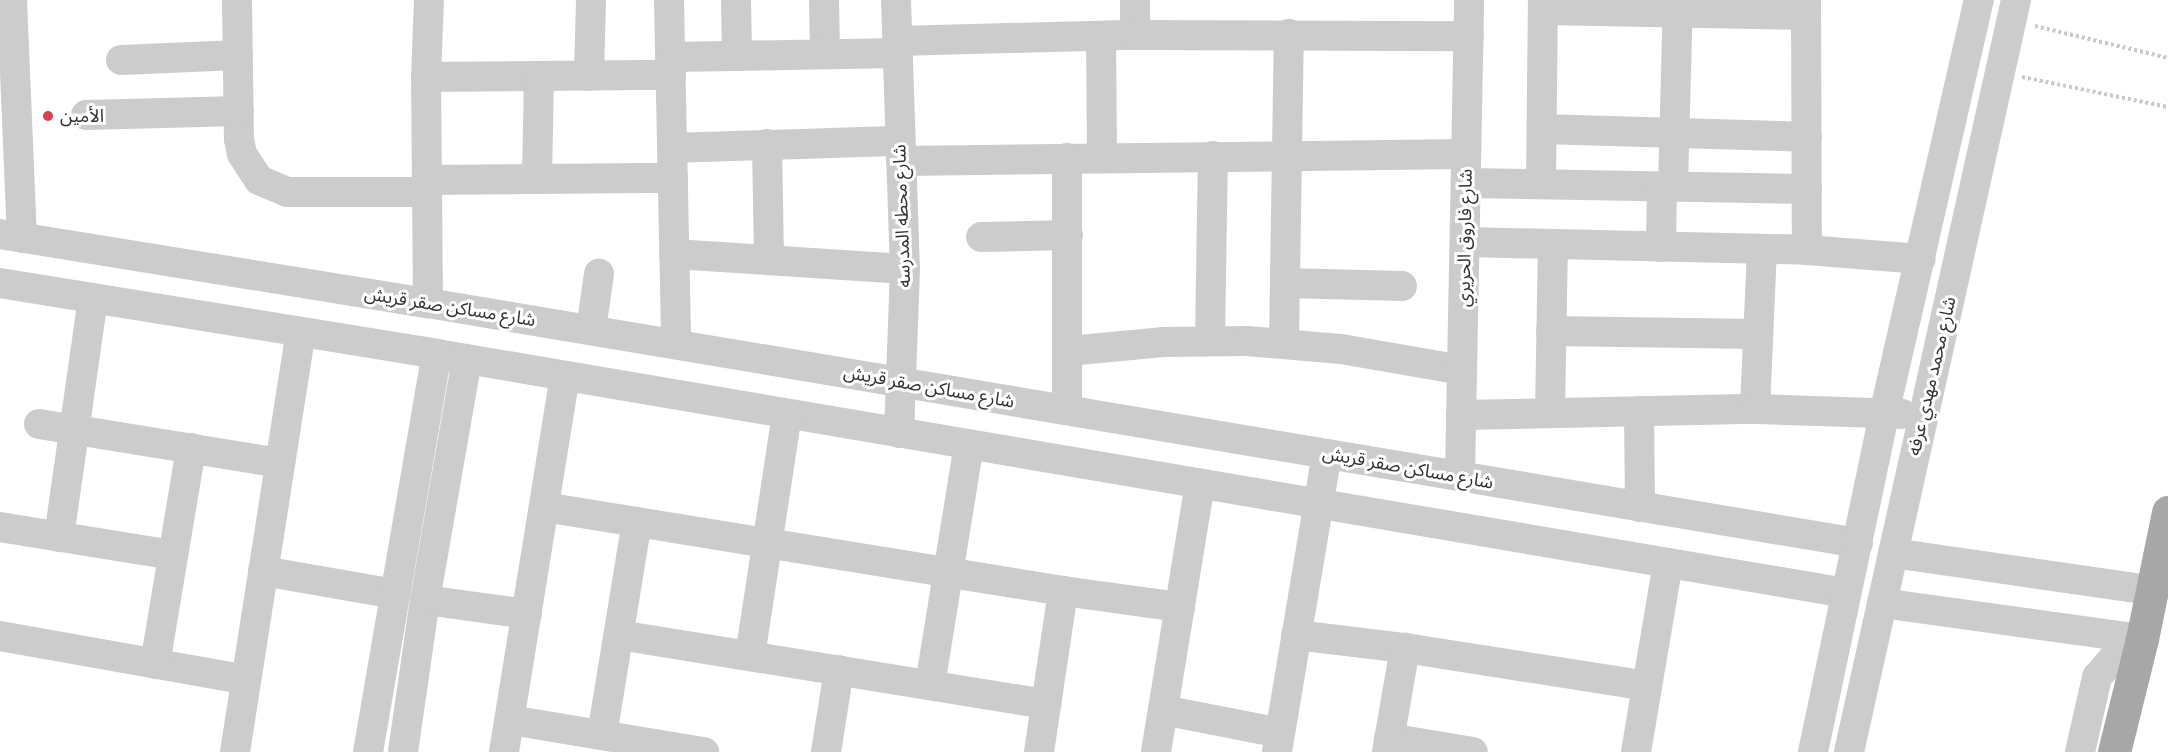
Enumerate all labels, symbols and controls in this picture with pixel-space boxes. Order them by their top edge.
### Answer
place label: الأمين [60,105,104,127]
marker: الأمين [41,109,55,123]
street label: شارع محطه المدرسه [889,144,915,288]
street label: شارع فاروق الحريري [1453,169,1477,307]
street label: شارع مساكن صقر قريش [363,283,537,331]
street label: شارع محمد مهدي عرفه [1903,294,1961,458]
street label: شارع مساكن صقر قريش [842,361,1016,413]
street label: شارع مساكن صقر قريش [1321,442,1495,494]

